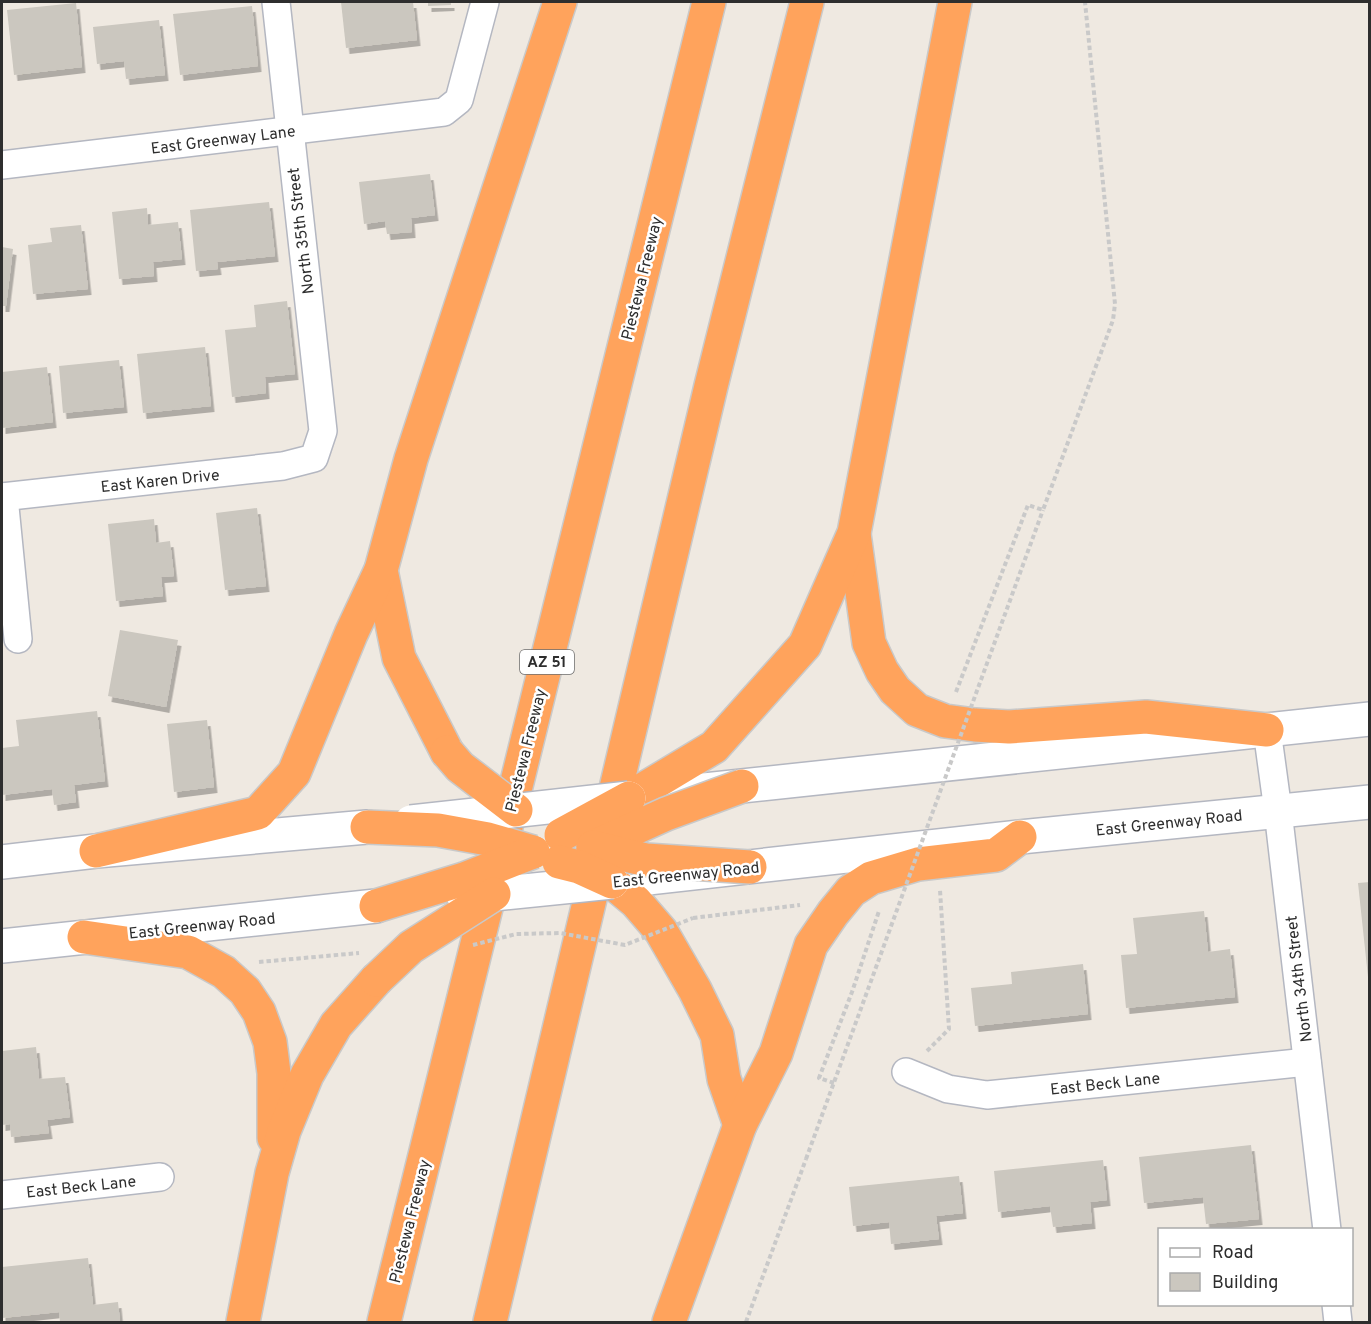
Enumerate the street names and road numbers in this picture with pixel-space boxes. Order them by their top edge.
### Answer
street label: East Greenway Lane [150,122,297,160]
street label: North 35th Street [284,166,320,295]
street label: Piestewa Freeway [618,215,668,342]
street label: East Karen Drive [100,466,221,498]
road number: AZ 51 [520,650,574,674]
street label: Piestewa Freeway [502,687,552,814]
street label: East Greenway Road [1095,806,1244,842]
street label: East Greenway Road [612,858,761,894]
street label: East Greenway Road [128,909,277,945]
street label: North 34th Street [1282,914,1318,1043]
street label: East Beck Lane [1049,1069,1161,1101]
street label: Piestewa Freeway [386,1158,436,1285]
street label: East Beck Lane [25,1172,137,1204]

